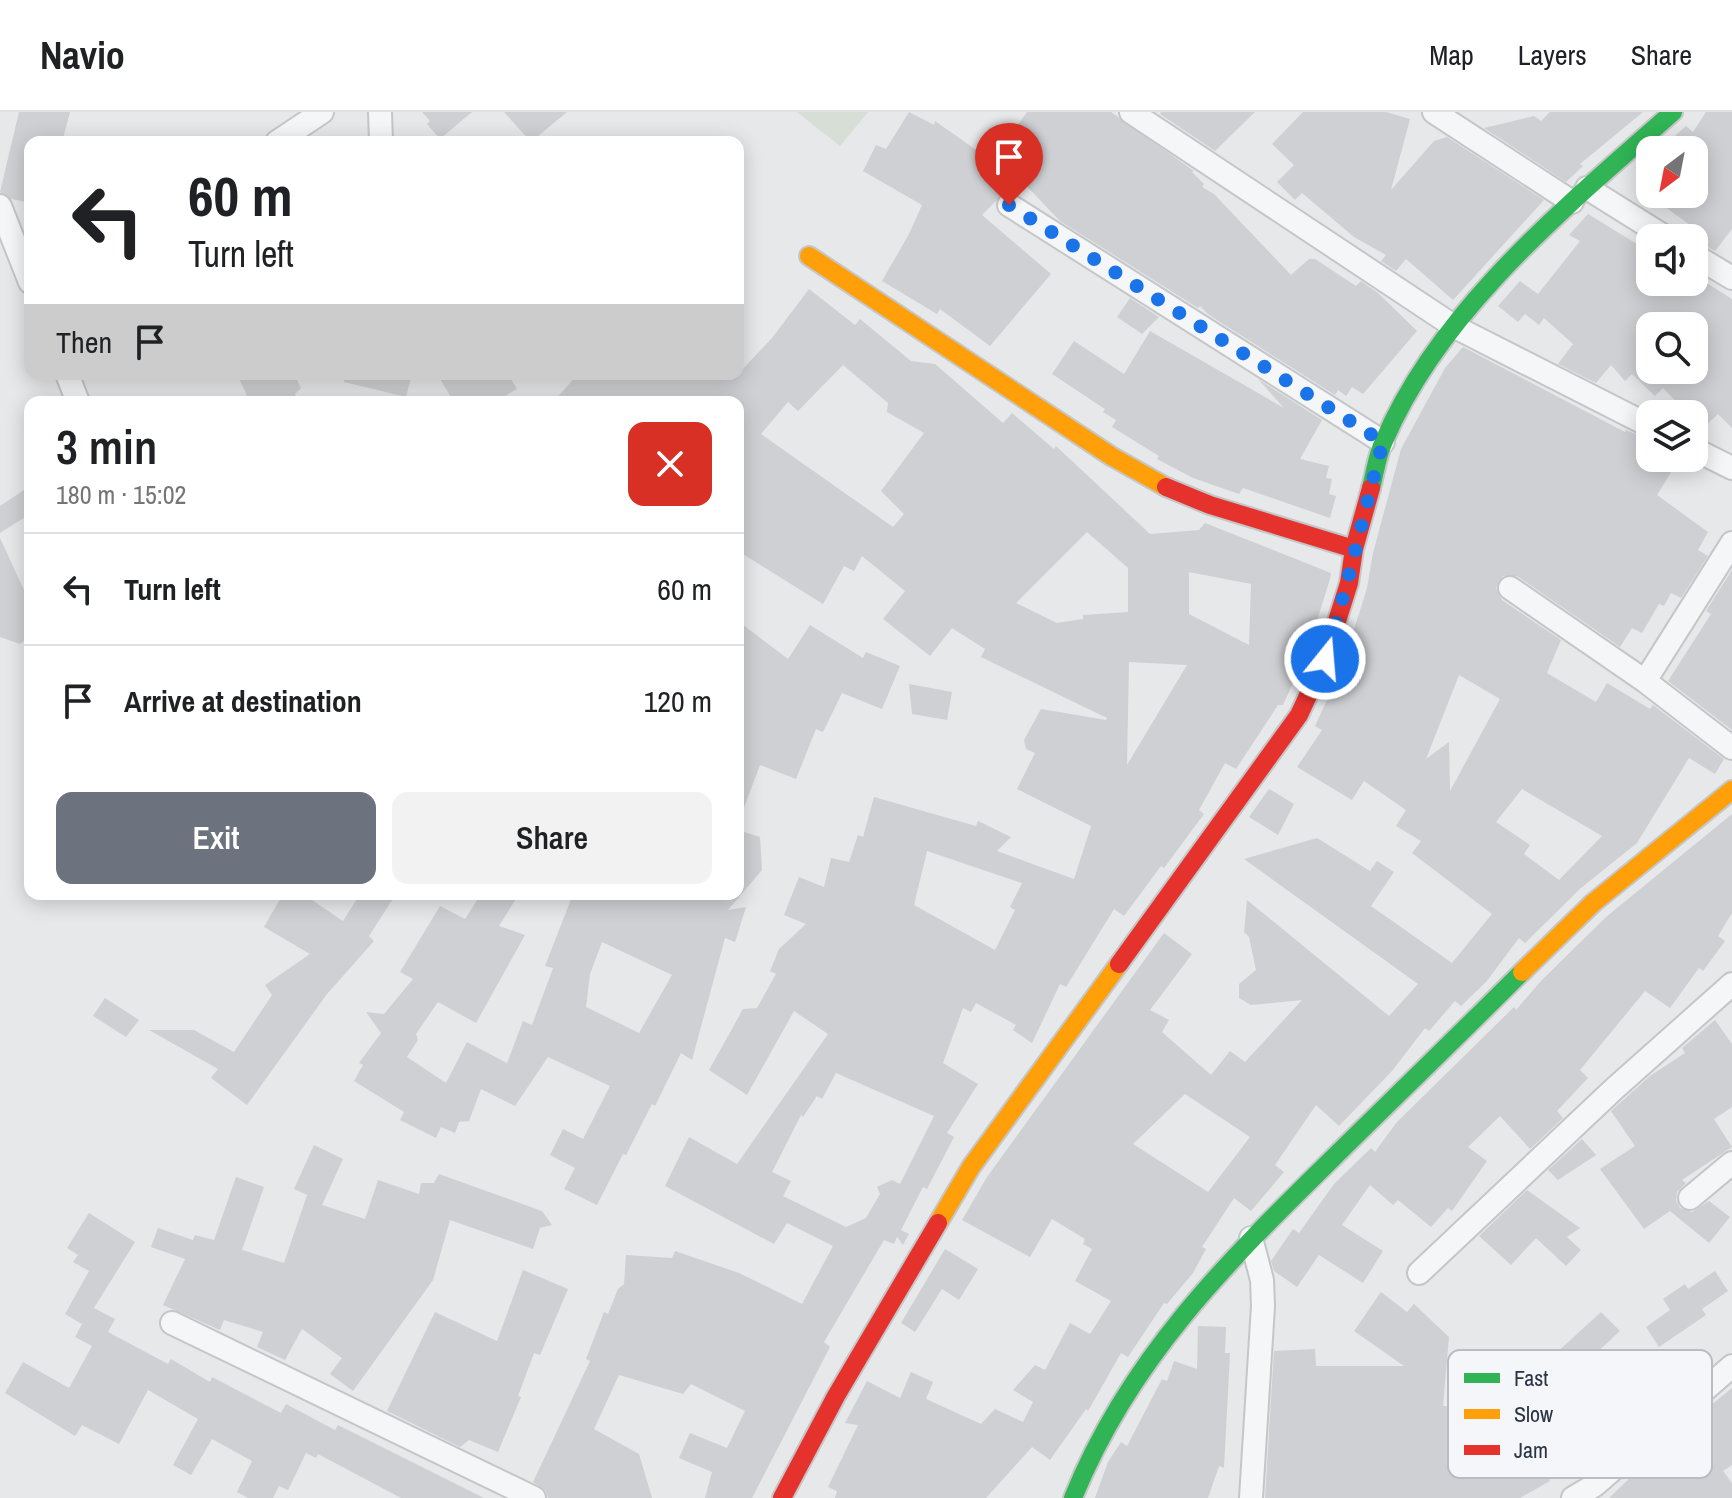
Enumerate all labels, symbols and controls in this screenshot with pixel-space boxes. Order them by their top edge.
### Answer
text: Navio [40,30,125,81]
text: Map [1429,36,1474,74]
text: Layers [1518,36,1587,74]
text: Share [1631,36,1692,74]
pin [975,123,1043,205]
icon: arrive [987,135,1031,179]
north arrow [1636,136,1708,208]
map controls [1636,136,1708,472]
text: 60 m [188,158,293,233]
icon: left [56,168,160,272]
button: sound [1636,224,1708,296]
text: Turn left [188,230,294,278]
button: search [1636,312,1708,384]
icon: arrive [128,320,172,364]
text: Then [56,322,112,362]
button: layers [1636,400,1708,472]
text: 3 min [56,414,157,479]
button: close [628,422,712,506]
text: 180 m · 15:02 [56,477,186,512]
icon: left [56,567,100,611]
text: Turn left [124,569,221,609]
text: 60 m [657,569,712,609]
position arrow [1283,617,1367,701]
icon: arrive [56,679,100,723]
text: Arrive at destination [124,681,362,721]
text: 120 m [644,681,712,721]
button: Exit [56,792,376,884]
button: Share [392,792,712,884]
legend [1448,1350,1712,1478]
text: Fast [1514,1363,1548,1393]
text: Slow [1514,1399,1553,1429]
text: Jam [1514,1435,1548,1465]

